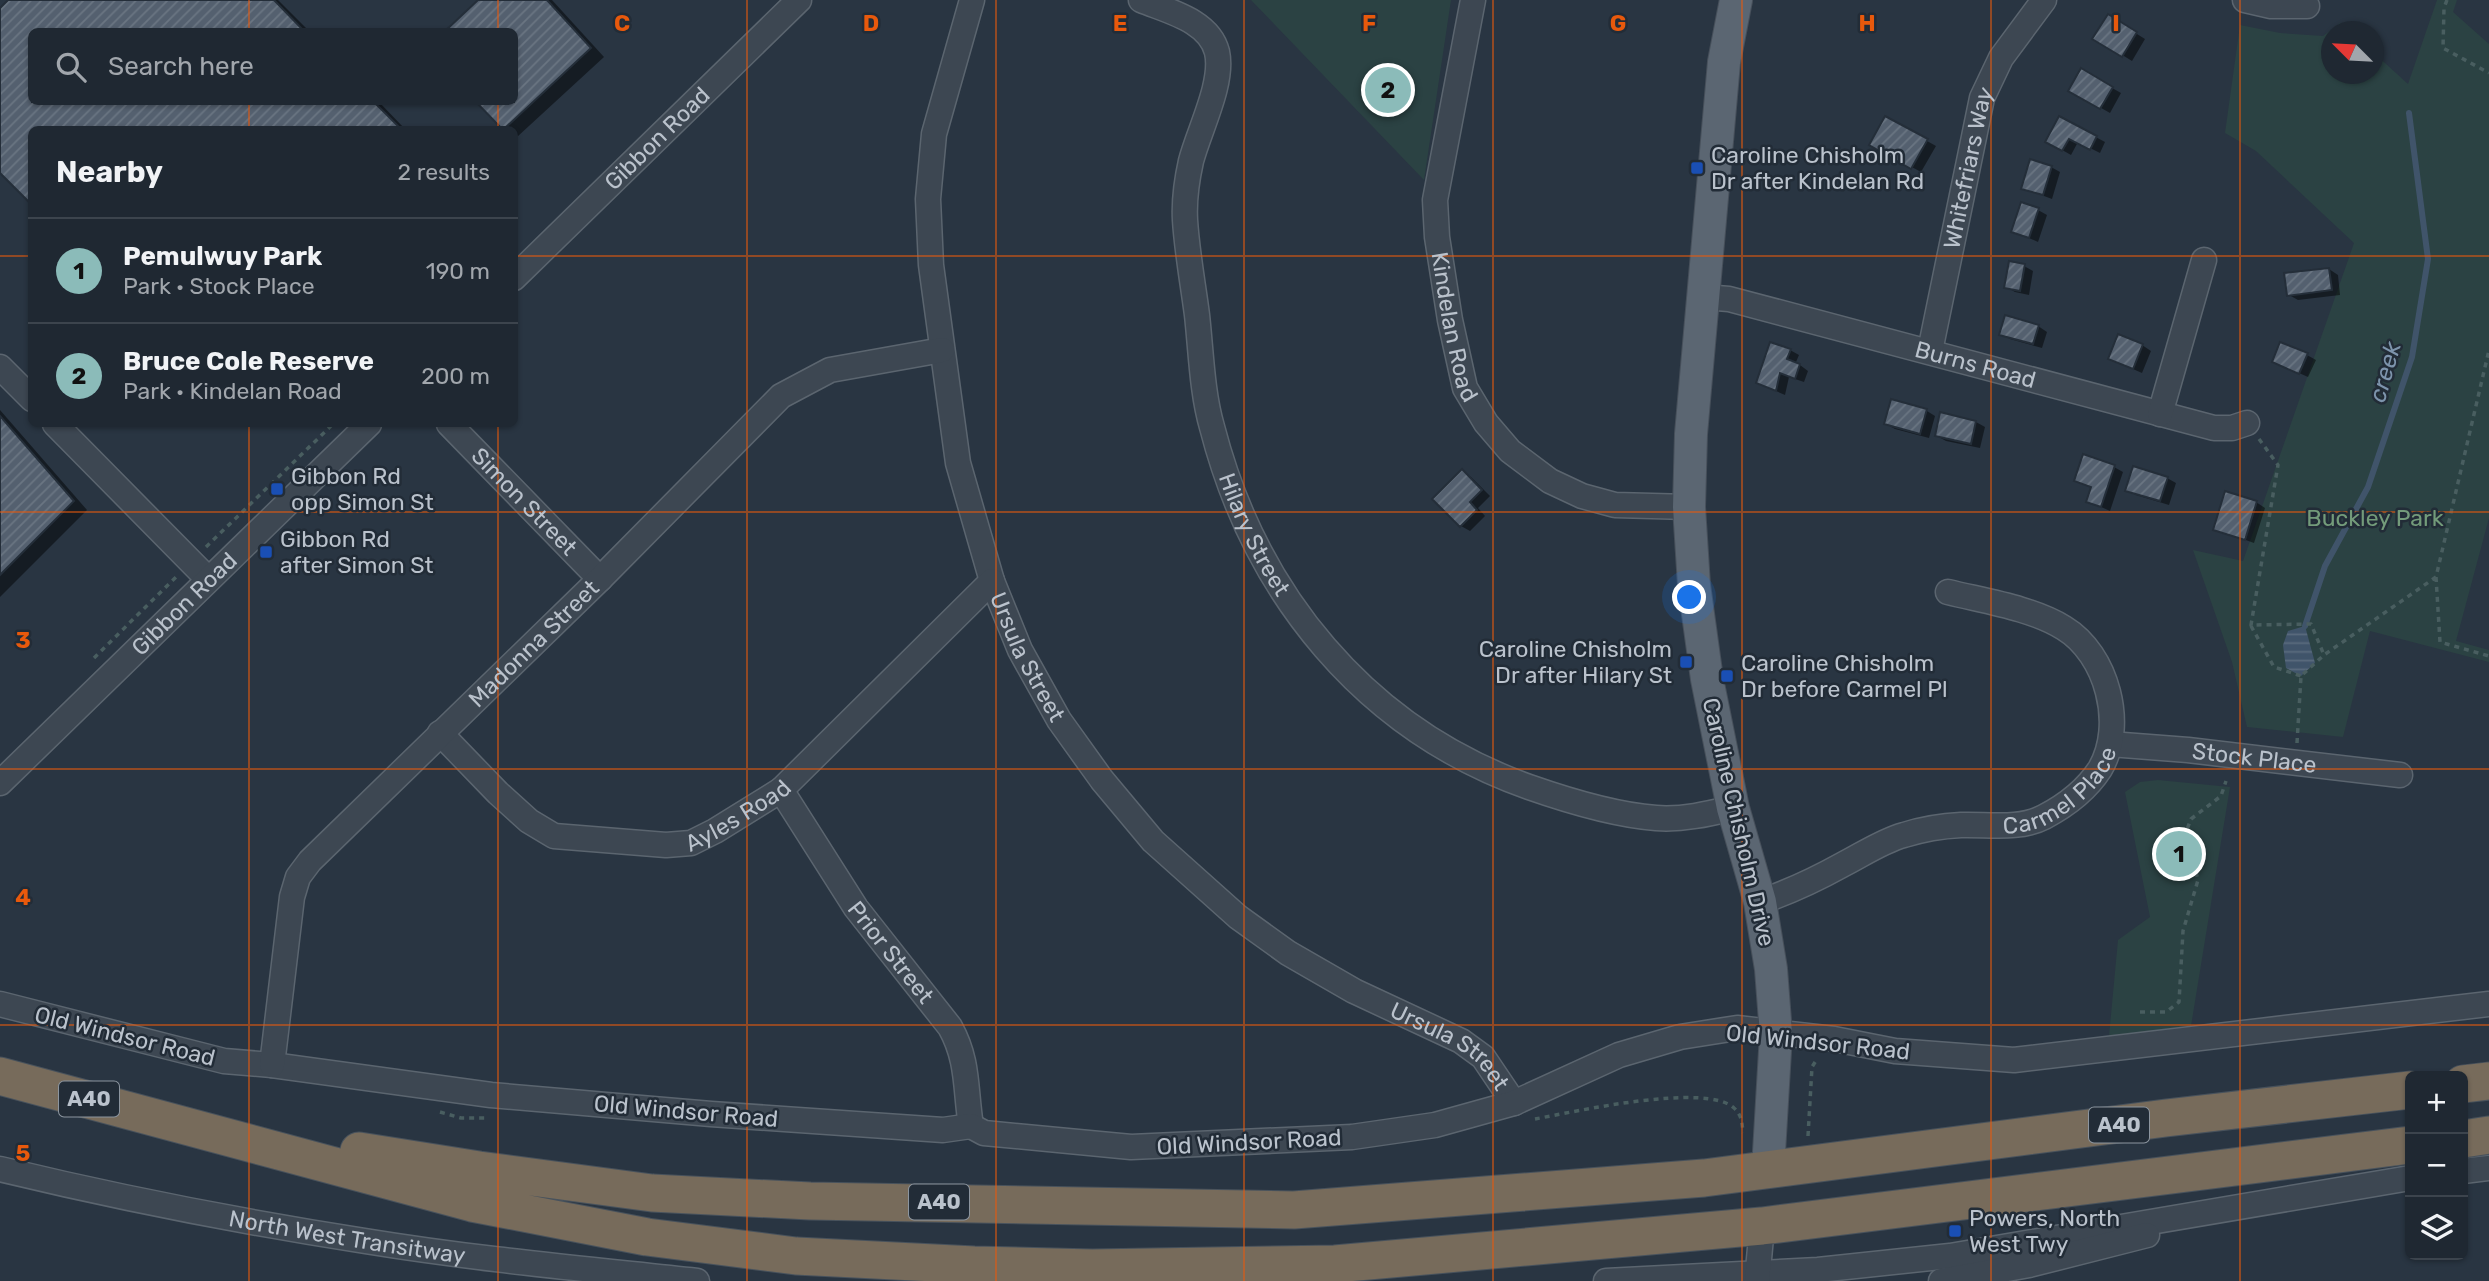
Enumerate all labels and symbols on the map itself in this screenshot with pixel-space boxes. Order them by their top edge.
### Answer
text: C [614,9,630,37]
text: D [863,9,879,37]
text: E [1113,9,1127,37]
text: F [1362,9,1376,37]
text: G [1610,9,1626,37]
text: H [1858,9,1876,37]
text: I [2112,9,2120,37]
north arrow [2321,21,2384,84]
pin: 2 [1365,64,1411,116]
street label: Gibbon Road [599,81,716,196]
street label: Whitefriars Way [1937,82,1999,251]
place label: Caroline Chisholm Dr after Kindelan Rd [1711,141,1924,195]
marker: Caroline Chisholm Dr after Kindelan Rd [1689,160,1705,176]
street label: Kindelan Road [1426,250,1484,407]
street label: Burns Road [1912,335,2039,394]
water label: creek [2363,338,2407,405]
street label: Simon Street [466,442,583,561]
place label: Gibbon Rd opp Simon St [291,462,434,516]
street label: Hilary Street [1213,469,1296,601]
marker: Gibbon Rd opp Simon St [269,481,285,497]
park label: Buckley Park [2306,504,2444,532]
place label: Gibbon Rd after Simon St [280,525,434,579]
marker: Gibbon Rd after Simon St [258,544,274,560]
street label: Gibbon Road [126,546,243,661]
street label: Madonna Street [463,574,605,713]
your location [1672,580,1706,614]
street label: Ursula Street [984,588,1071,726]
text: 3 [15,626,31,654]
place label: Caroline Chisholm Dr after Hilary St [1479,635,1672,689]
place label: Caroline Chisholm Dr before Carmel Pl [1741,649,1948,703]
marker: Caroline Chisholm Dr after Hilary St [1678,654,1694,670]
marker: Caroline Chisholm Dr before Carmel Pl [1719,668,1735,684]
street label: Caroline Chisholm Drive [1697,695,1781,949]
street label: Stock Place [2191,737,2318,779]
street label: Carmel Place [2002,743,2122,840]
street label: Ayles Road [681,774,797,858]
pin: 1 [2156,828,2202,880]
text: 4 [15,883,31,911]
street label: Prior Street [842,895,940,1009]
street label: Ursula Street [1386,996,1515,1096]
street label: Old Windsor Road [32,1000,218,1072]
street label: Old Windsor Road [1725,1018,1911,1066]
road number: A40 [59,1082,119,1116]
street label: Old Windsor Road [593,1089,779,1133]
road number: A40 [2089,1108,2149,1142]
street label: Old Windsor Road [1156,1123,1342,1161]
text: 5 [16,1139,31,1167]
road number: A40 [909,1184,969,1220]
street label: North West Transitway [227,1204,467,1269]
place label: Powers, North West Twy [1969,1204,2120,1258]
marker: Powers, North West Twy [1947,1223,1963,1239]

